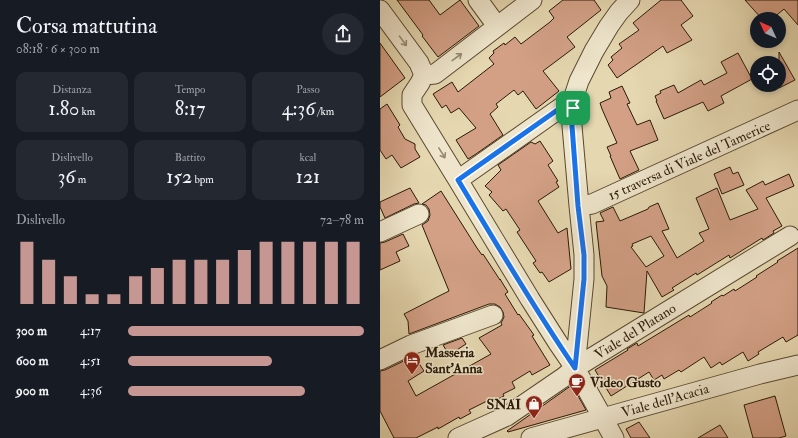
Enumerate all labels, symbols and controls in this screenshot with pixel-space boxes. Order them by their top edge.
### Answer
text: Corsa mattutina [16,12,157,40]
north arrow [750,12,786,48]
map controls [750,12,786,92]
button: share [322,13,364,55]
one-way arrow [399,35,407,46]
text: 08:18 · 6 × 300 m [16,41,100,57]
one-way arrow [451,53,462,61]
button: locate [750,56,786,92]
text: Distanza [52,83,92,96]
text: Tempo [175,83,205,96]
text: Passo [296,83,320,96]
pin [556,91,590,125]
text: 1.80 [49,96,79,121]
text: 8:17 [175,96,205,121]
text: 4:36 [282,96,315,121]
icon: arrive [562,97,584,119]
text: km [79,105,95,118]
text: /km [315,105,334,118]
street label: 15 traversa di Viale del Tamerice [605,117,773,204]
one-way arrow [438,147,446,158]
text: Dislivello [51,151,93,164]
text: Battito [175,151,205,164]
text: kcal [300,151,316,164]
text: 36 [58,164,75,189]
text: 152 [166,164,192,189]
text: 121 [296,164,320,189]
text: m [75,173,86,186]
text: bpm [192,173,214,186]
text: Dislivello [16,212,65,228]
text: 72–78 m [320,212,364,228]
street label: Viale del Platano [591,300,679,363]
text: 300 m [16,323,47,339]
text: 4:17 [80,323,101,339]
place label: Masseria Sant’Anna [424,344,484,377]
hotel icon: Masseria Sant’Anna [402,350,422,375]
text: 600 m [16,353,49,369]
text: 4:51 [80,353,101,369]
cafe icon: Video Gusto [567,372,587,397]
place label: Video Gusto [589,374,661,391]
street label: Viale dell'Acacia [620,380,711,421]
text: 900 m [16,383,49,399]
text: 4:36 [80,383,102,399]
shop icon: SNAI [524,394,544,419]
place label: SNAI [486,396,521,413]

